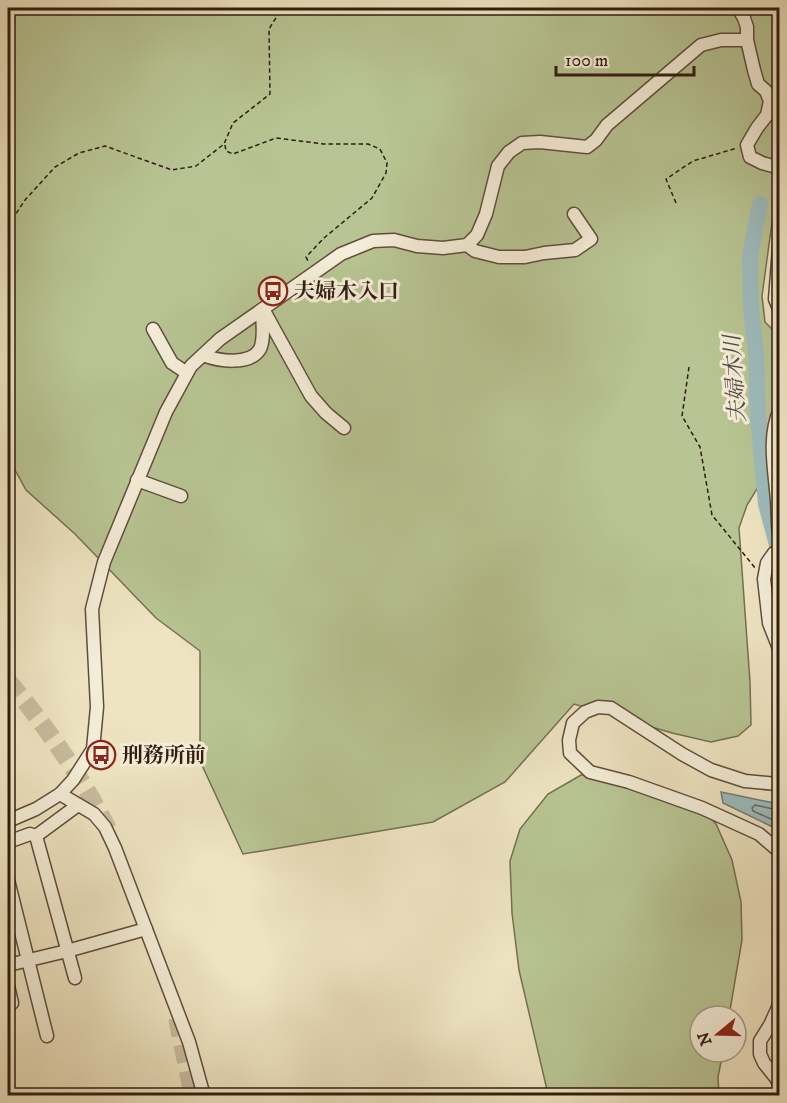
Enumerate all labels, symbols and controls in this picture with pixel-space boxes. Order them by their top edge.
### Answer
scale bar [556,39,694,77]
text: 100 m [565,50,608,72]
bus stop icon: 夫婦木入口 [257,275,289,307]
place label: 夫婦木入口 [294,279,399,305]
water label: 夫婦木川 [719,332,752,424]
bus stop icon: 刑務所前 [85,739,117,771]
place label: 刑務所前 [122,743,206,769]
north arrow [688,1004,748,1064]
text: N [693,1029,716,1048]

